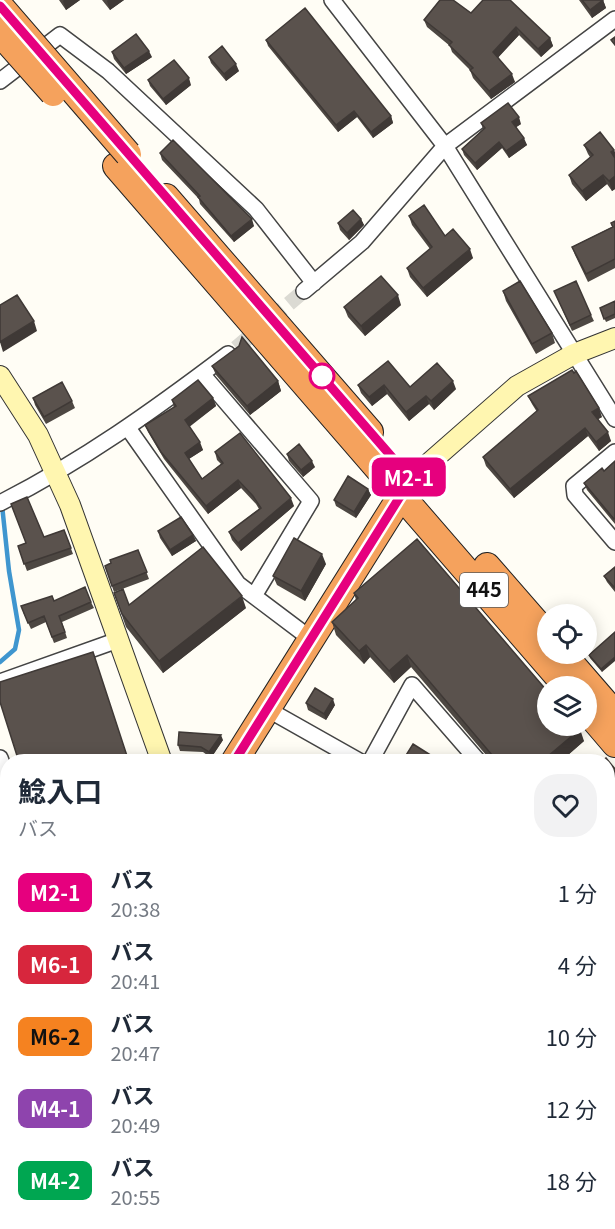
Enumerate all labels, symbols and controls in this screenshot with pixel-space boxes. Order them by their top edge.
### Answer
unlabelled marker [309,363,335,389]
line badge: M2-1 [367,458,451,496]
text: M2-1 [384,462,434,492]
road number: 445 [460,573,508,607]
map controls [537,604,597,736]
button: locate [537,604,597,664]
button: layers [537,676,597,736]
text: 鯰入口 [18,770,102,810]
button: heart [534,774,597,837]
text: バス [18,813,58,842]
text: バス [110,862,154,894]
text: 1 分 [558,876,597,908]
text: M2-1 [30,877,80,907]
text: 20:38 [110,894,160,923]
text: バス [110,934,154,966]
text: 4 分 [558,948,597,980]
text: M6-1 [30,949,80,979]
text: 20:41 [110,966,160,995]
text: バス [110,1006,154,1038]
text: 10 分 [546,1020,597,1052]
text: M6-2 [30,1021,80,1051]
text: 20:47 [110,1038,160,1067]
text: バス [110,1078,154,1110]
text: 12 分 [546,1092,597,1124]
text: M4-1 [30,1093,80,1123]
text: 20:49 [110,1110,160,1139]
text: バス [110,1150,154,1182]
text: 18 分 [546,1164,597,1196]
text: M4-2 [30,1165,80,1195]
text: 20:55 [110,1182,160,1211]

